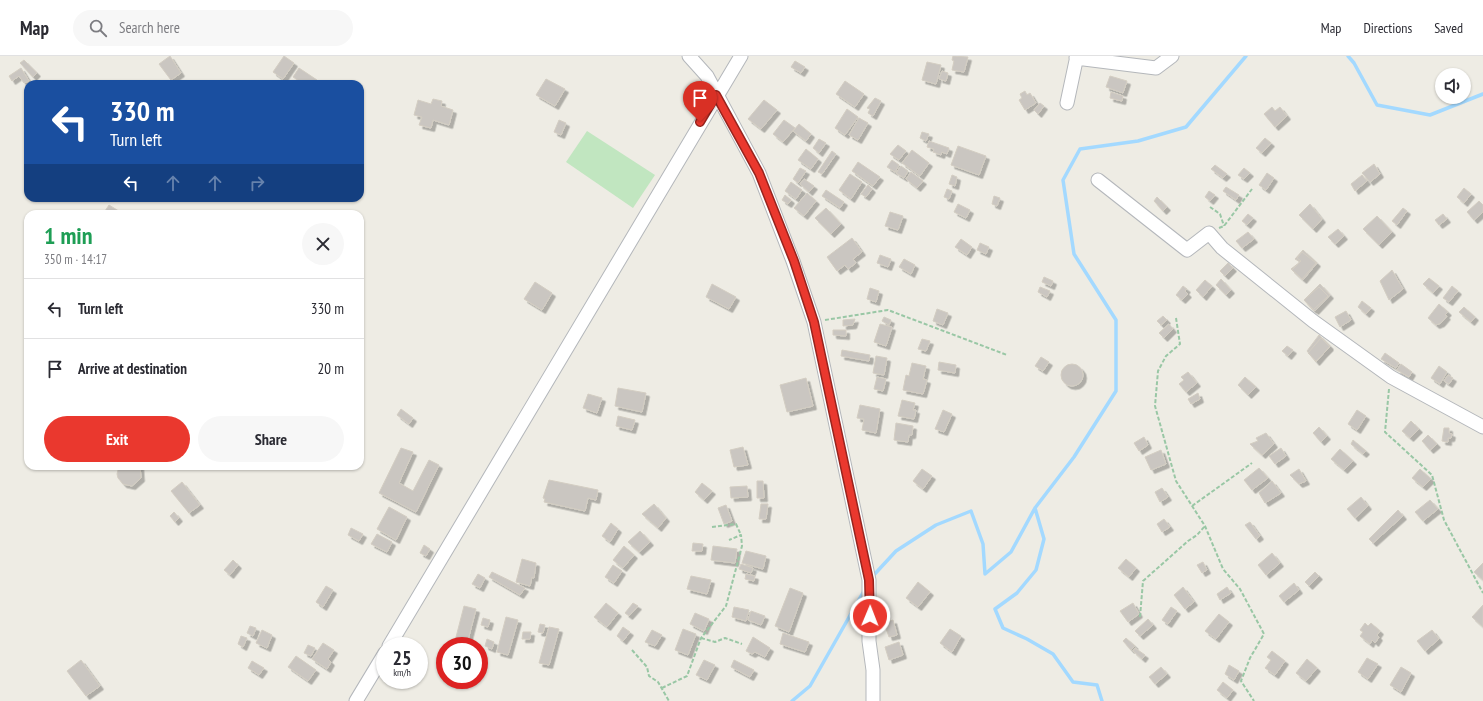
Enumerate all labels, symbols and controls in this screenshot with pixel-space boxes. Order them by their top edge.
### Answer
search box [73,10,353,46]
text: Map [20,16,49,40]
icon: search [87,17,109,39]
text: Search here [119,18,180,37]
text: Map [1321,19,1341,37]
text: Directions [1363,19,1412,37]
text: Saved [1434,19,1463,37]
map controls [1435,68,1471,104]
button: sound [1435,68,1471,104]
pin [683,81,717,122]
icon: arrive [689,87,711,109]
text: 330 m [110,92,174,129]
icon: left [44,96,96,148]
text: Turn left [110,128,162,151]
icon: left [120,172,142,194]
icon: ahead [162,172,184,194]
icon: ahead [204,172,226,194]
icon: right [246,172,268,194]
text: 1 min [44,220,92,251]
button: close [302,223,344,265]
text: 350 m · 14:17 [44,251,107,268]
icon: left [44,298,66,320]
text: Turn left [78,299,123,318]
text: 330 m [311,299,344,318]
icon: arrive [44,358,66,380]
text: Arrive at destination [78,359,187,378]
text: 20 m [318,359,344,378]
button: Exit [44,416,190,462]
button: Share [198,416,344,462]
position arrow [849,595,891,637]
speed limit sign: 30 [436,637,488,689]
text: 25 [392,645,412,671]
text: km/h [393,666,411,679]

